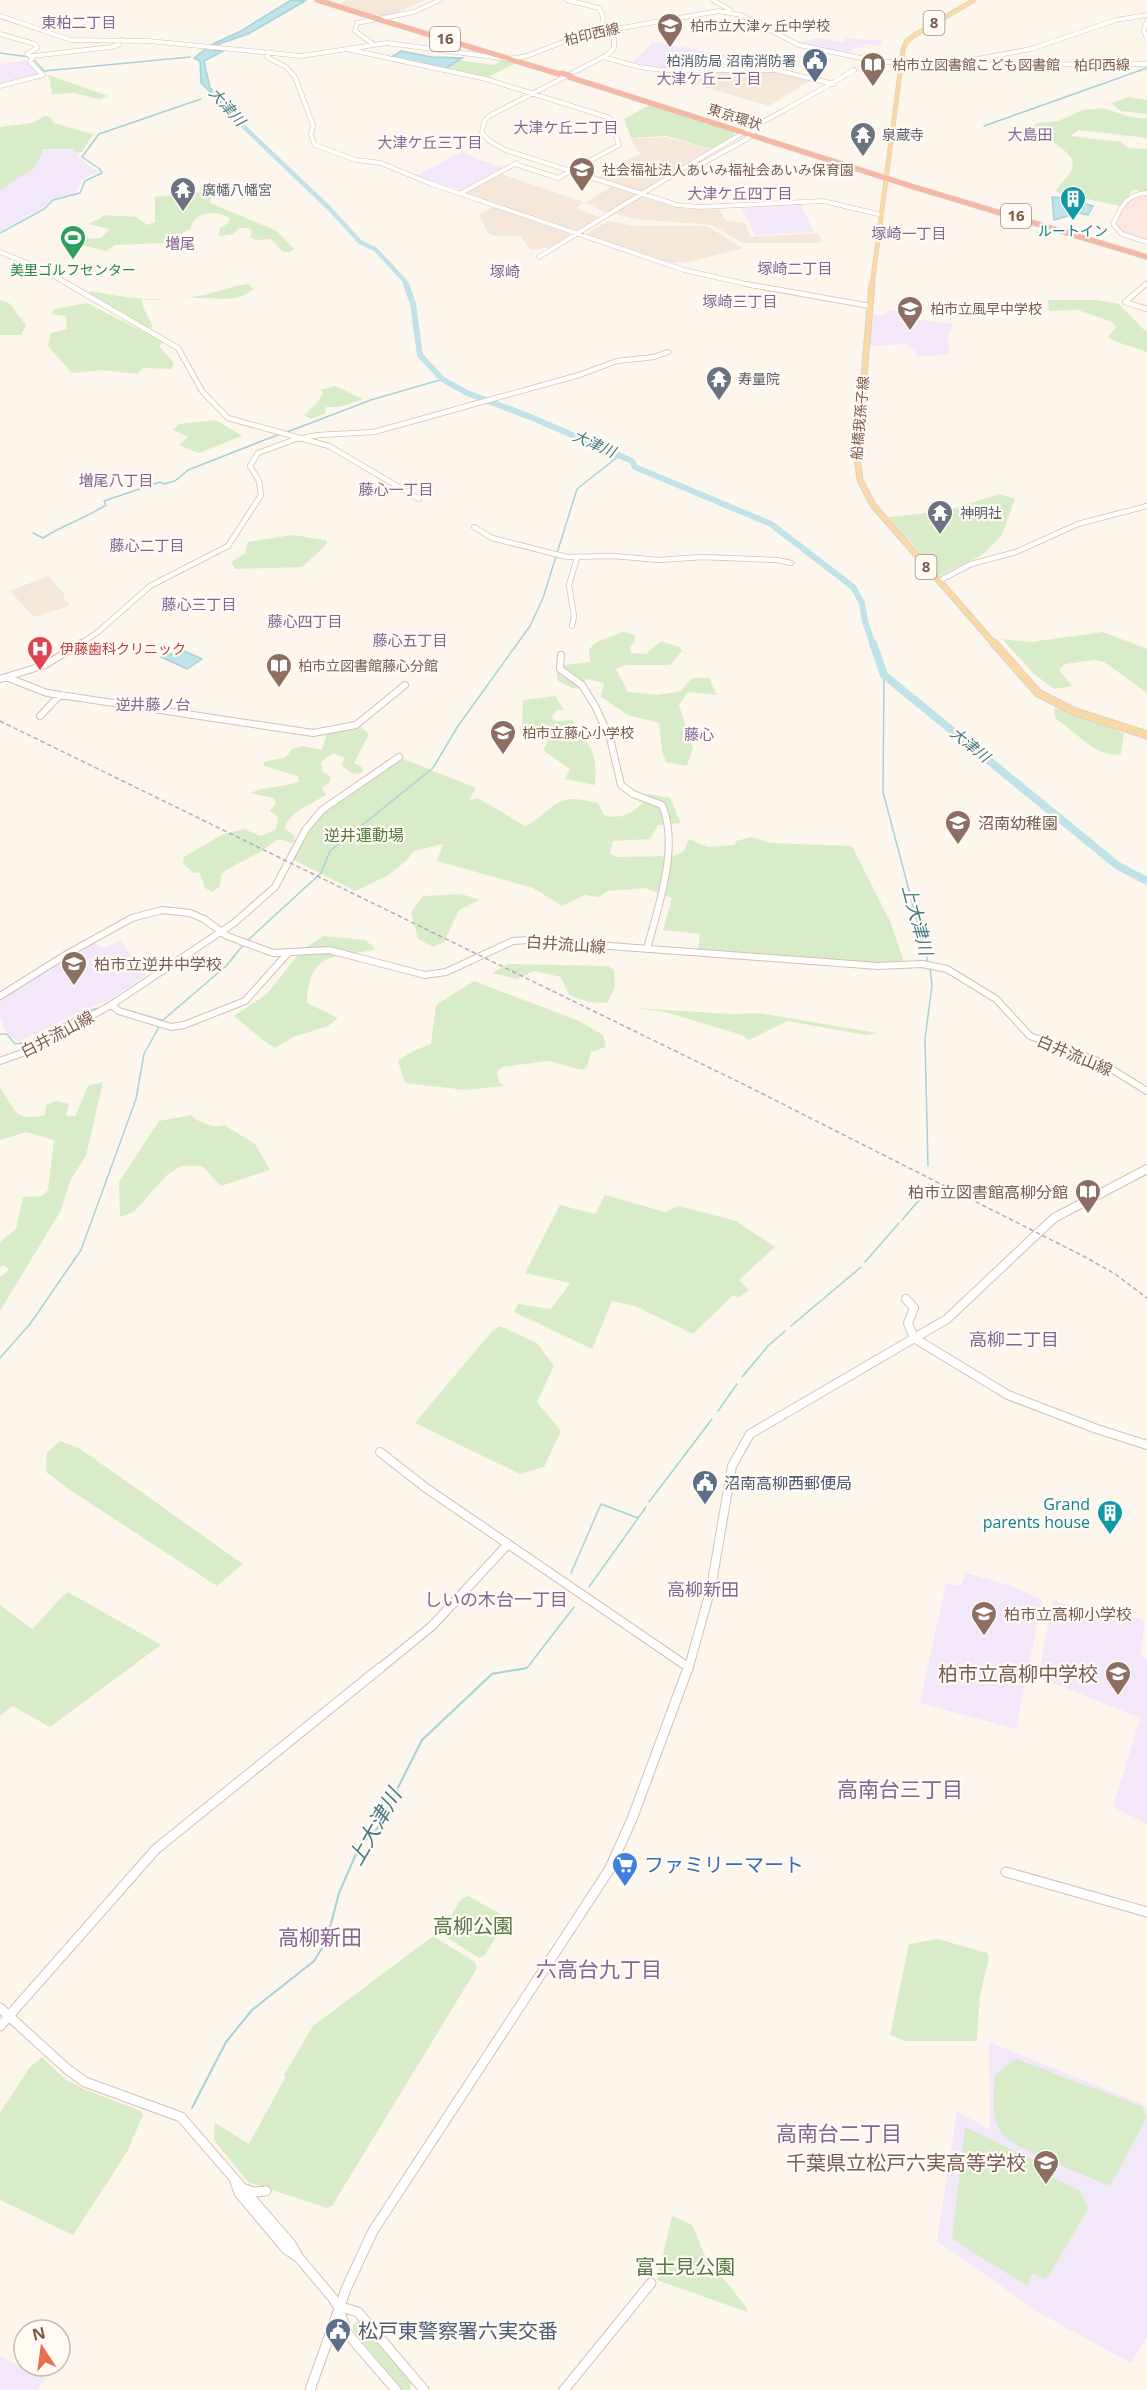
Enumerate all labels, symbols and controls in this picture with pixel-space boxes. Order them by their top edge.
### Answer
school or university icon: 柏市立大津ヶ丘中学校 [655,11,685,49]
road number: 8 [924,11,944,35]
district label: 東柏二丁目 [41,12,117,32]
place label: 柏市立大津ヶ丘中学校 [690,16,830,35]
street label: 柏印西線 [562,18,621,49]
road number: 16 [430,27,460,51]
public building icon: 柏消防局 沼南消防署 [800,46,830,84]
library icon: 柏市立図書館こども図書館 [858,50,888,88]
place label: 柏消防局 沼南消防署 [666,51,796,70]
place label: 柏市立図書館こども図書館 [892,55,1060,74]
street label: 柏印西線 [1074,55,1130,74]
district label: 大津ケ丘一丁目 [656,68,762,88]
water label: 大津川 [205,83,252,131]
street label: 東京環状 [706,99,765,134]
district label: 大津ケ丘二丁目 [513,117,619,137]
temple icon: 泉蔵寺 [848,120,878,158]
district label: 大島田 [1007,124,1053,144]
place label: 泉蔵寺 [882,125,924,144]
district label: 大津ケ丘三丁目 [377,132,483,152]
school or university icon: 社会福祉法人あいみ福祉会あいみ保育園 [567,155,597,193]
place label: 社会福祉法人あいみ福祉会あいみ保育園 [602,160,854,179]
temple icon: 廣幡八幡宮 [168,175,198,213]
place label: 廣幡八幡宮 [202,180,272,199]
district label: 大津ケ丘四丁目 [687,183,793,203]
building icon: ルートイン [1058,184,1088,222]
road number: 16 [1001,204,1031,228]
place label: ルートイン [1038,221,1108,240]
sports icon: 美里ゴルフセンター [58,223,88,261]
district label: 塚崎一丁目 [871,223,947,243]
district label: 増尾 [165,233,195,253]
district label: 塚崎二丁目 [757,258,833,278]
place label: 美里ゴルフセンター [10,260,136,279]
district label: 塚崎 [490,261,520,281]
district label: 塚崎三丁目 [702,291,778,311]
school or university icon: 柏市立風早中学校 [895,294,925,332]
place label: 柏市立風早中学校 [930,299,1042,318]
temple icon: 寿量院 [704,364,734,402]
place label: 寿量院 [738,369,780,388]
street label: 船橋我孫子線 [846,375,873,461]
water label: 大津川 [570,425,621,462]
district label: 増尾八丁目 [78,470,154,490]
district label: 藤心一丁目 [358,479,434,499]
temple icon: 神明社 [925,498,955,536]
place label: 神明社 [960,503,1002,522]
district label: 藤心二丁目 [109,535,185,555]
road number: 8 [916,555,936,579]
district label: 藤心三丁目 [161,594,237,614]
district label: 藤心四丁目 [267,611,343,631]
district label: 藤心五丁目 [372,630,448,650]
hospital icon: 伊藤歯科クリニック [25,634,55,672]
place label: 伊藤歯科クリニック [60,639,186,658]
library icon: 柏市立図書館藤心分館 [264,651,294,689]
place label: 柏市立図書館藤心分館 [298,656,438,675]
district label: 逆井藤ノ台 [115,694,191,714]
school or university icon: 柏市立藤心小学校 [488,718,518,756]
water label: 大津川 [947,722,996,767]
place label: 柏市立藤心小学校 [522,723,634,742]
district label: 藤心 [684,724,714,744]
school or university icon: 沼南幼稚園 [943,808,973,846]
place label: 沼南幼稚園 [978,812,1058,834]
park label: 逆井運動場 [324,824,404,846]
water label: 上大津川 [897,882,939,960]
street label: 白井流山線 [525,930,607,958]
school or university icon: 柏市立逆井中学校 [59,949,89,987]
place label: 柏市立逆井中学校 [94,953,222,975]
street label: 白井流山線 [17,1006,97,1062]
street label: 白井流山線 [1034,1029,1116,1081]
library icon: 柏市立図書館高柳分館 [1073,1177,1103,1215]
place label: 柏市立図書館高柳分館 [908,1181,1068,1203]
district label: 高柳二丁目 [969,1327,1059,1351]
public building icon: 沼南高柳西郵便局 [690,1468,720,1506]
place label: 沼南高柳西郵便局 [724,1472,852,1494]
place label: Grand parents house [983,1493,1090,1533]
building icon: Grand parents house [1095,1498,1125,1536]
district label: 高柳新田 [667,1577,739,1601]
district label: しいの木台一丁目 [424,1587,568,1611]
school or university icon: 柏市立高柳小学校 [969,1599,999,1637]
place label: 柏市立高柳小学校 [1004,1603,1132,1625]
school or university icon: 柏市立高柳中学校 [1103,1659,1133,1697]
place label: 柏市立高柳中学校 [938,1660,1098,1687]
district label: 高南台三丁目 [837,1775,963,1803]
water label: 上大津川 [341,1781,408,1870]
supermarket icon: ファミリーマート [610,1850,640,1888]
place label: ファミリーマート [644,1851,804,1878]
park label: 高柳公園 [433,1912,513,1939]
district label: 高柳新田 [278,1923,362,1951]
district label: 六高台九丁目 [536,1955,662,1983]
district label: 高南台二丁目 [776,2119,902,2147]
school or university icon: 千葉県立松戸六実高等学校 [1031,2148,1061,2186]
place label: 千葉県立松戸六実高等学校 [786,2149,1026,2176]
park label: 富士見公園 [635,2253,735,2280]
public building icon: 松戸東警察署六実交番 [323,2316,353,2354]
place label: 松戸東警察署六実交番 [358,2317,558,2344]
north arrow [12,2318,72,2378]
text: N [30,2321,47,2346]

